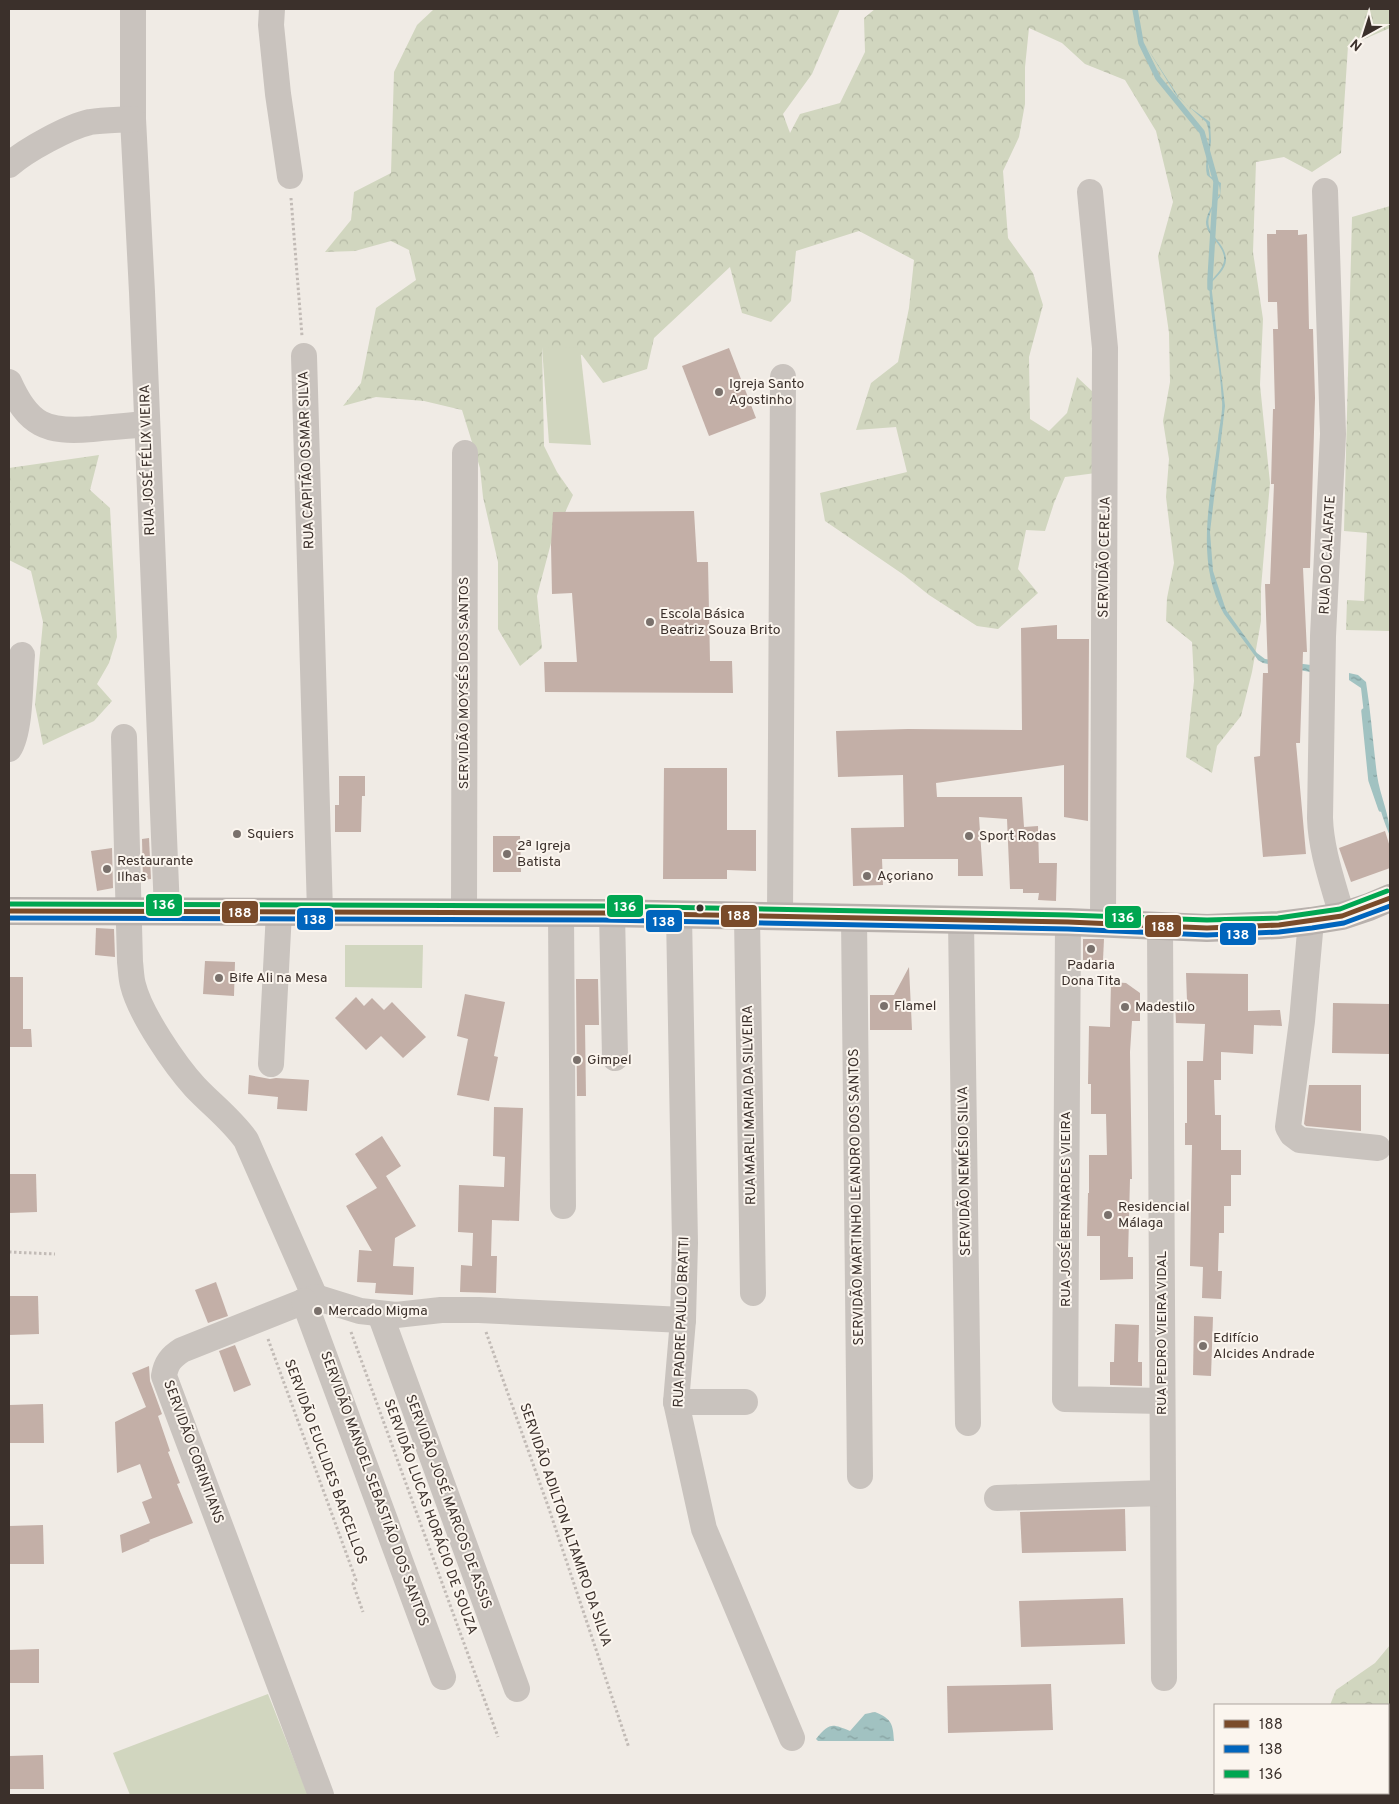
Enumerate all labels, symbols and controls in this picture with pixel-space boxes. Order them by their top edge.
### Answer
north arrow [1339,10,1389,60]
text: N [1348,34,1366,54]
street label: RUA CAPITÃO OSMAR SILVA [295,371,319,549]
place label: Igreja Santo Agostinho [729,376,805,409]
street label: RUA JOSÉ FÉLIX VIEIRA [136,384,159,536]
marker: Igreja Santo Agostinho [713,386,725,398]
street label: RUA DO CALAFATE [1316,495,1340,615]
street label: SERVIDÃO CEREJA [1095,496,1115,618]
street label: SERVIDÃO MOYSÉS DOS SANTOS [455,577,473,789]
place label: Escola Básica Beatriz Souza Brito [660,606,781,639]
marker: Escola Básica Beatriz Souza Brito [644,616,656,628]
place label: Squiers [247,826,294,843]
marker: Squiers [231,828,243,840]
place label: Sport Rodas [979,828,1056,845]
marker: Sport Rodas [963,830,975,842]
place label: 2ª Igreja Batista [517,838,571,871]
marker: 2ª Igreja Batista [501,848,513,860]
place label: Restaurante Ilhas [117,853,193,886]
marker: Restaurante Ilhas [101,863,113,875]
place label: Açoriano [877,868,934,885]
marker: Açoriano [861,870,873,882]
line badge: 136 [145,893,183,917]
line badge: 136 [606,894,644,918]
text: 136 [153,897,175,914]
text: 136 [614,899,636,916]
line badge: 188 [221,900,259,924]
unlabelled marker [695,903,705,913]
line badge: 188 [720,904,758,928]
text: 188 [228,905,252,922]
line badge: 136 [1104,905,1142,929]
line badge: 138 [296,907,334,931]
text: 188 [727,908,751,925]
line badge: 138 [645,909,683,933]
text: 136 [1112,910,1134,927]
text: 138 [304,912,326,929]
text: 138 [653,914,675,931]
line badge: 188 [1144,914,1182,938]
text: 188 [1151,919,1175,936]
line badge: 138 [1219,922,1257,946]
text: 138 [1227,927,1249,944]
marker: Padaria Dona Tita [1085,943,1097,955]
place label: Padaria Dona Tita [1061,957,1121,990]
place label: Bife Ali na Mesa [229,970,327,987]
marker: Bife Ali na Mesa [213,972,225,984]
place label: Flamel [894,998,936,1015]
place label: Madestilo [1135,999,1195,1016]
marker: Flamel [878,1000,890,1012]
marker: Madestilo [1119,1001,1131,1013]
street label: RUA MARLI MARIA DA SILVEIRA [740,1005,760,1205]
street label: SERVIDÃO MARTINHO LEANDRO DOS SANTOS [846,1048,868,1346]
place label: Gimpel [587,1052,632,1069]
marker: Gimpel [571,1054,583,1066]
street label: SERVIDÃO NEMÉSIO SILVA [954,1086,975,1256]
street label: RUA JOSÉ BERNARDES VIEIRA [1057,1111,1075,1307]
place label: Residencial Málaga [1118,1199,1190,1232]
marker: Residencial Málaga [1102,1209,1114,1221]
street label: RUA PADRE PAULO BRATTI [671,1236,693,1408]
street label: RUA PEDRO VIEIRA VIDAL [1154,1251,1171,1415]
place label: Mercado Migma [328,1303,428,1320]
marker: Mercado Migma [312,1305,324,1317]
place label: Edifício Alcides Andrade [1213,1330,1315,1363]
marker: Edifício Alcides Andrade [1197,1340,1209,1352]
street label: SERVIDÃO MANOEL SEBASTIÃO DOS SANTOS [316,1349,432,1629]
street label: SERVIDÃO EUCLIDES BARCELLOS [280,1357,370,1567]
street label: SERVIDÃO CORINTIANS [159,1378,227,1526]
street label: SERVIDÃO JOSÉ MARCOS DE ASSIS [401,1392,496,1612]
street label: SERVIDÃO LUCAS HORÁCIO DE SOUZA [379,1397,482,1637]
street label: SERVIDÃO ADILTON ALTAMIRO DA SILVA [515,1401,615,1649]
legend [1214,1704,1389,1794]
text: 188 [1259,1716,1283,1735]
text: 138 [1259,1741,1283,1760]
text: 136 [1259,1766,1283,1785]

